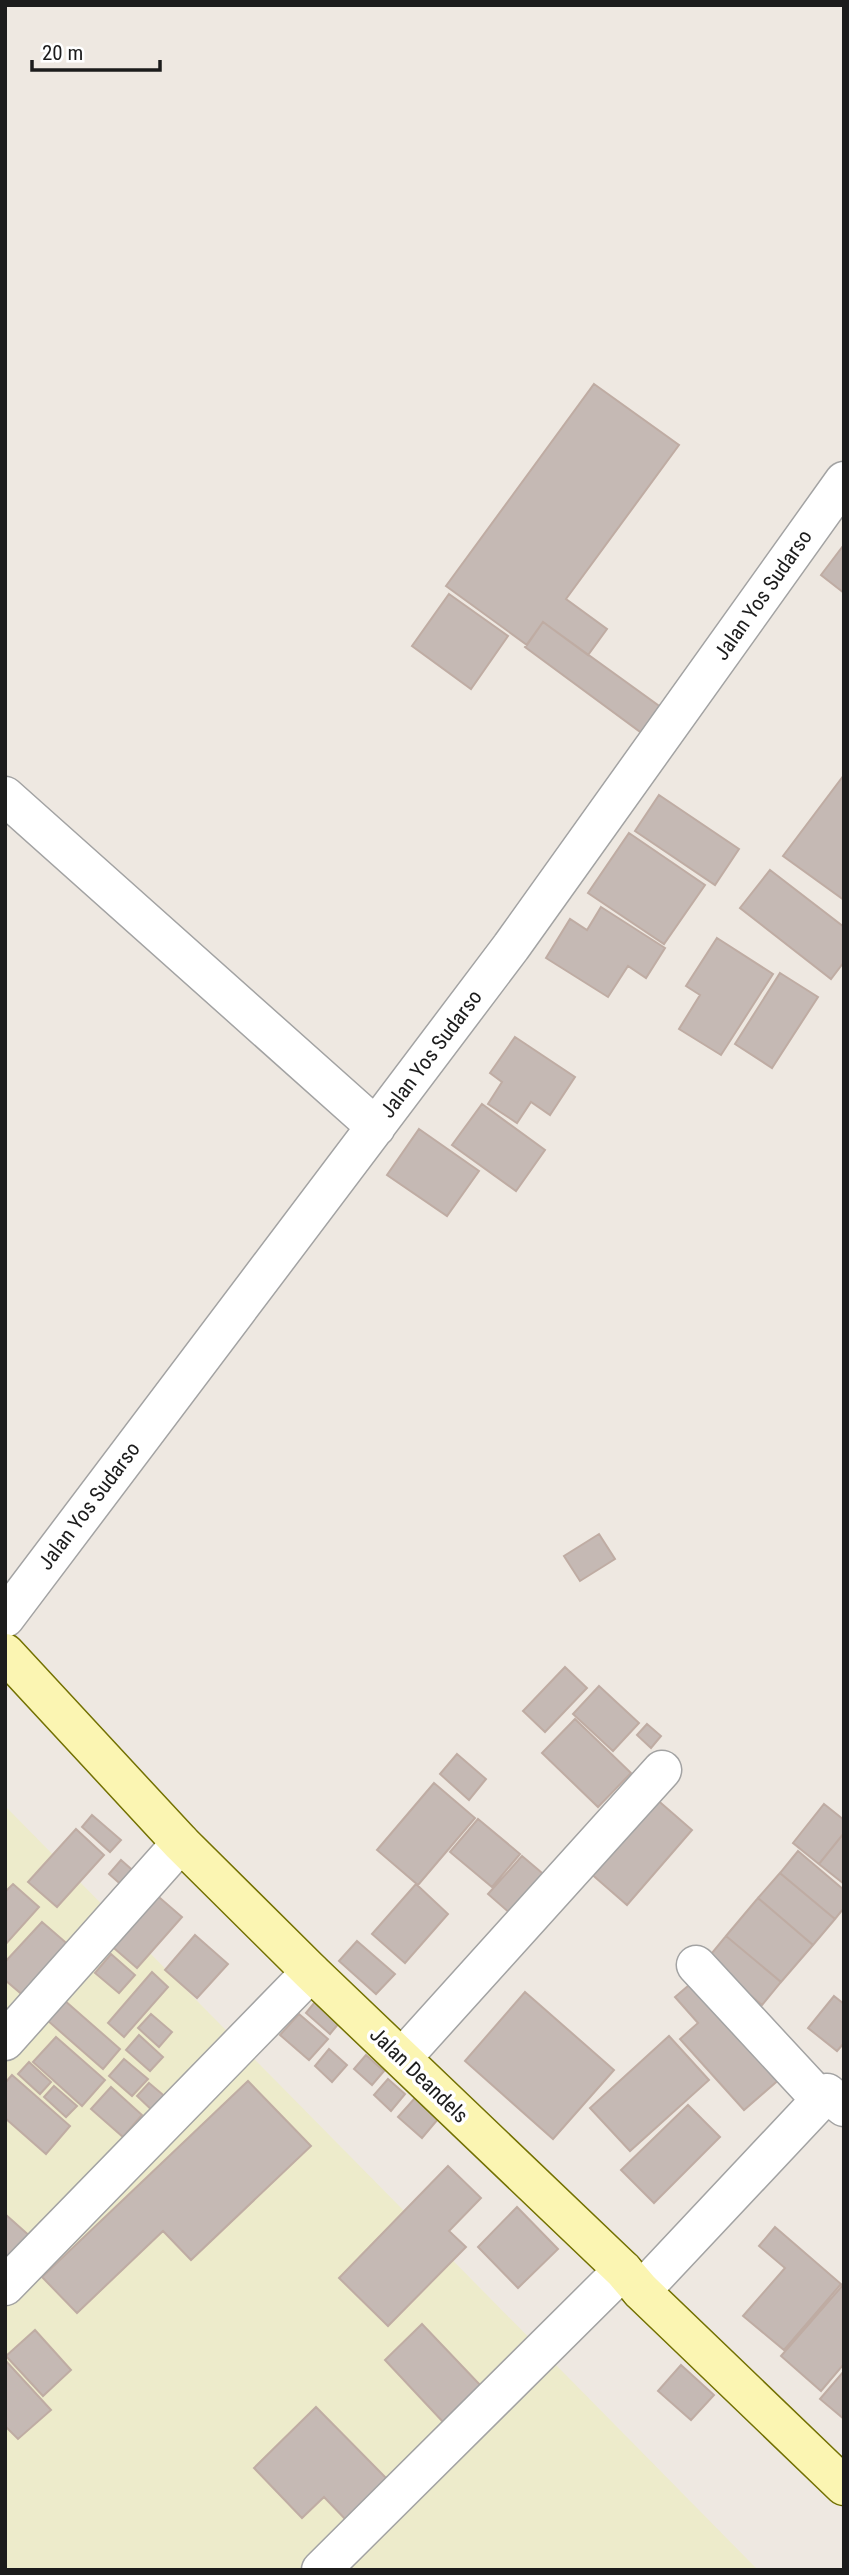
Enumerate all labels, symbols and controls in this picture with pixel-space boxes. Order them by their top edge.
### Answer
scale bar [32,28,159,72]
text: 20 m [42,41,83,65]
street label: Jalan Yos Sudarso [709,525,817,665]
street label: Jalan Yos Sudarso [375,986,487,1122]
street label: Jalan Yos Sudarso [33,1438,145,1574]
street label: Jalan Deandels [365,2022,473,2128]

